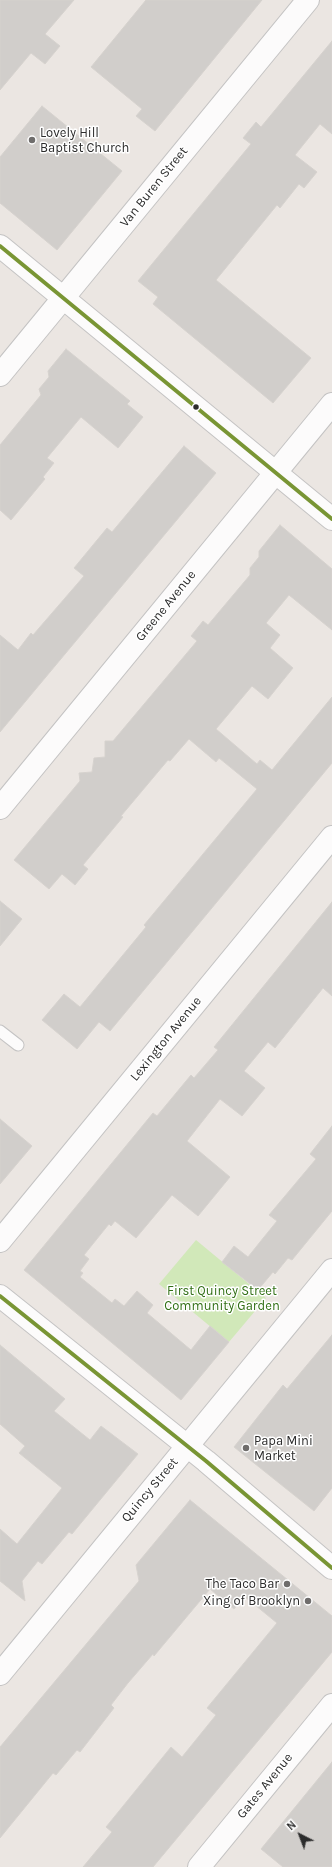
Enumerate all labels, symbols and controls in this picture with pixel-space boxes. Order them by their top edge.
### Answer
place label: Lovely Hill Baptist Church [40,125,129,156]
marker: Lovely Hill Baptist Church [27,135,37,145]
street label: Van Buren Street [117,144,191,230]
unlabelled marker [191,402,201,412]
street label: Greene Avenue [133,567,199,645]
street label: Lexington Avenue [127,994,205,1084]
park label: First Quincy Street Community Garden [164,1283,280,1314]
place label: Papa Mini Market [254,1433,313,1464]
marker: Papa Mini Market [241,1443,251,1453]
street label: Quincy Street [118,1455,182,1525]
place label: The Taco Bar [206,1576,279,1592]
marker: The Taco Bar [282,1579,292,1589]
place label: Xing of Brooklyn [203,1593,300,1609]
marker: Xing of Brooklyn [303,1596,313,1606]
street label: Gates Avenue [234,1750,296,1822]
north arrow [280,1815,320,1855]
text: N [284,1818,299,1833]

